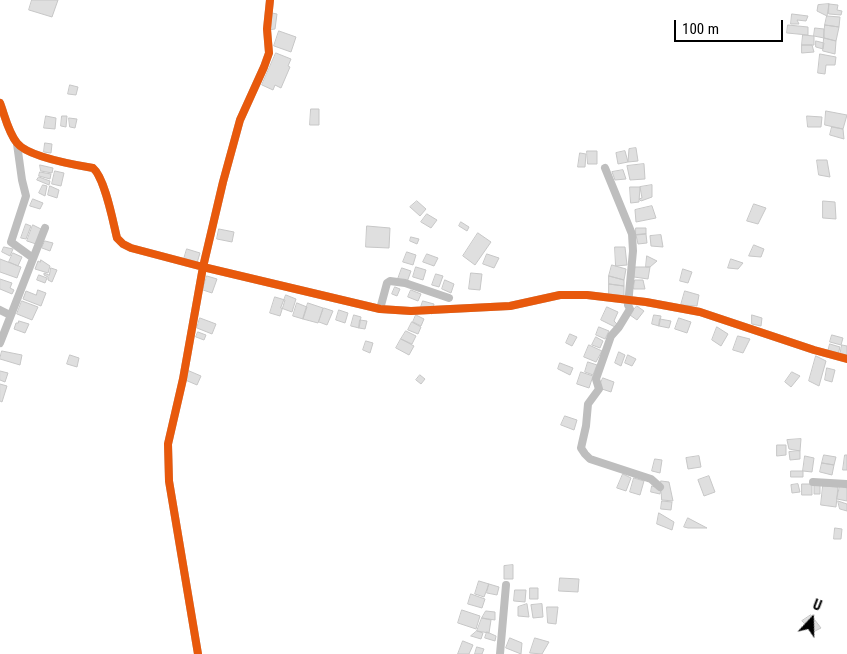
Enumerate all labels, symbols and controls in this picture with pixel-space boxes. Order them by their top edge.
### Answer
scale bar [677,10,786,42]
text: 100 m [682,20,719,38]
north arrow [787,594,837,644]
text: U [811,596,824,614]

